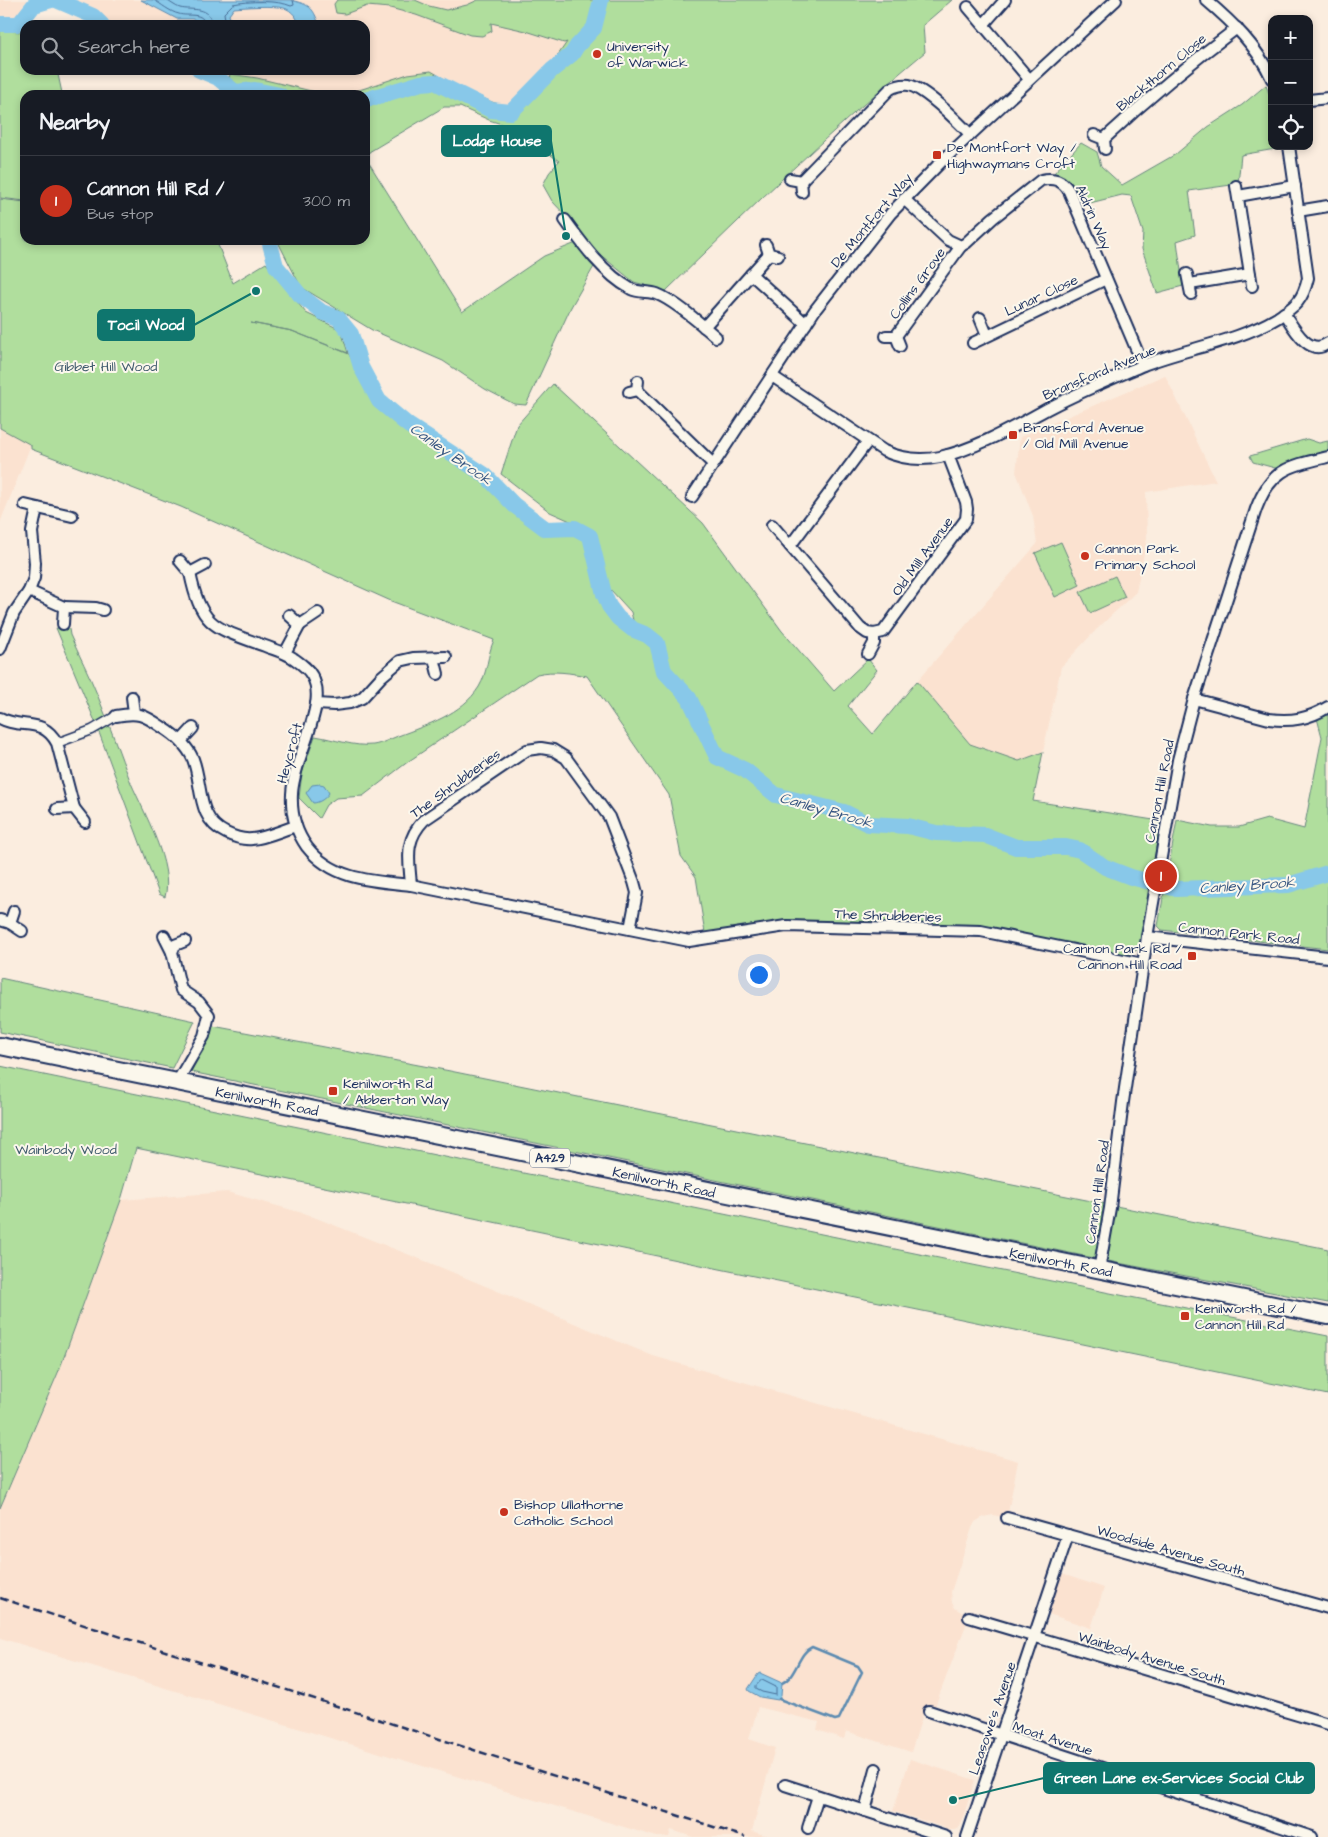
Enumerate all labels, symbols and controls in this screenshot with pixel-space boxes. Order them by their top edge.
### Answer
map controls [1268,15,1313,150]
button: + [1268,15,1313,60]
search box [20,20,370,75]
street label: Blackthorn Close [1112,29,1211,116]
icon: search [38,34,66,62]
text: Search here [78,34,190,61]
place label: University of Warwick [607,37,688,73]
marker: University of Warwick [591,48,603,60]
button: − [1268,60,1313,105]
button: locate [1268,105,1313,150]
text: Nearby [40,108,110,137]
callout: Lodge House [442,126,551,156]
text: Lodge House [452,131,542,154]
place label: De Montfort Way / Highwaymans Croft [947,138,1077,174]
marker: De Montfort Way / Highwaymans Croft [931,149,943,161]
street label: De Montfort Way [826,169,917,272]
text: Cannon Hill Rd / [87,176,224,203]
street label: Aldrin Way [1070,182,1116,253]
text: 1 [55,190,57,212]
text: 300 m [303,190,350,212]
text: Bus stop [87,203,153,225]
street label: Collins Grove [885,243,951,323]
street label: Lunar Close [1001,270,1082,322]
callout: Tocil Wood [98,310,194,340]
text: Tocil Wood [107,315,185,336]
street label: Bransford Avenue [1040,340,1159,406]
park label: Gibbet Hill Wood [54,357,158,377]
water label: Canley Brook [405,418,496,492]
place label: Bransford Avenue / Old Mill Avenue [1023,418,1144,454]
marker: Bransford Avenue / Old Mill Avenue [1007,429,1019,441]
street label: Old Mill Avenue [887,513,959,600]
place label: Cannon Park Primary School [1095,539,1196,575]
marker: Cannon Park Primary School [1079,550,1091,562]
street label: Heycroft [272,720,308,786]
street label: Cannon Hill Road [1140,738,1180,844]
street label: The Shrubberies [406,744,505,823]
water label: Canley Brook [777,787,875,835]
pin: 1 [1145,857,1177,895]
water label: Canley Brook [1199,872,1296,900]
street label: The Shrubberies [834,904,942,928]
street label: Cannon Park Road [1177,918,1300,950]
place label: Cannon Park Rd / Cannon Hill Road [1063,939,1183,975]
marker: Cannon Park Rd / Cannon Hill Road [1186,950,1198,962]
your location [746,962,772,988]
place label: Kenilworth Rd / Abberton Way [343,1074,449,1110]
street label: Kenilworth Road [214,1082,320,1122]
marker: Kenilworth Rd / Abberton Way [327,1085,339,1097]
street label: Cannon Hill Road [1081,1139,1115,1245]
park label: Wainbody Wood [15,1140,117,1160]
road number: A429 [530,1148,570,1168]
street label: Kenilworth Road [611,1162,717,1204]
street label: Kenilworth Road [1008,1243,1114,1283]
place label: Kenilworth Rd / Cannon Hill Rd [1195,1299,1297,1335]
marker: Kenilworth Rd / Cannon Hill Rd [1179,1310,1191,1322]
place label: Bishop Ullathorne Catholic School [514,1495,624,1531]
marker: Bishop Ullathorne Catholic School [498,1506,510,1518]
street label: Woodside Avenue South [1094,1520,1247,1582]
street label: Wainbody Avenue South [1075,1627,1228,1691]
street label: Leasowe's Avenue [964,1659,1022,1778]
street label: Moat Avenue [1010,1717,1096,1761]
callout: Green Lane ex-Services Social Club [1044,1763,1314,1793]
text: Green Lane ex-Services Social Club [1054,1768,1305,1789]

